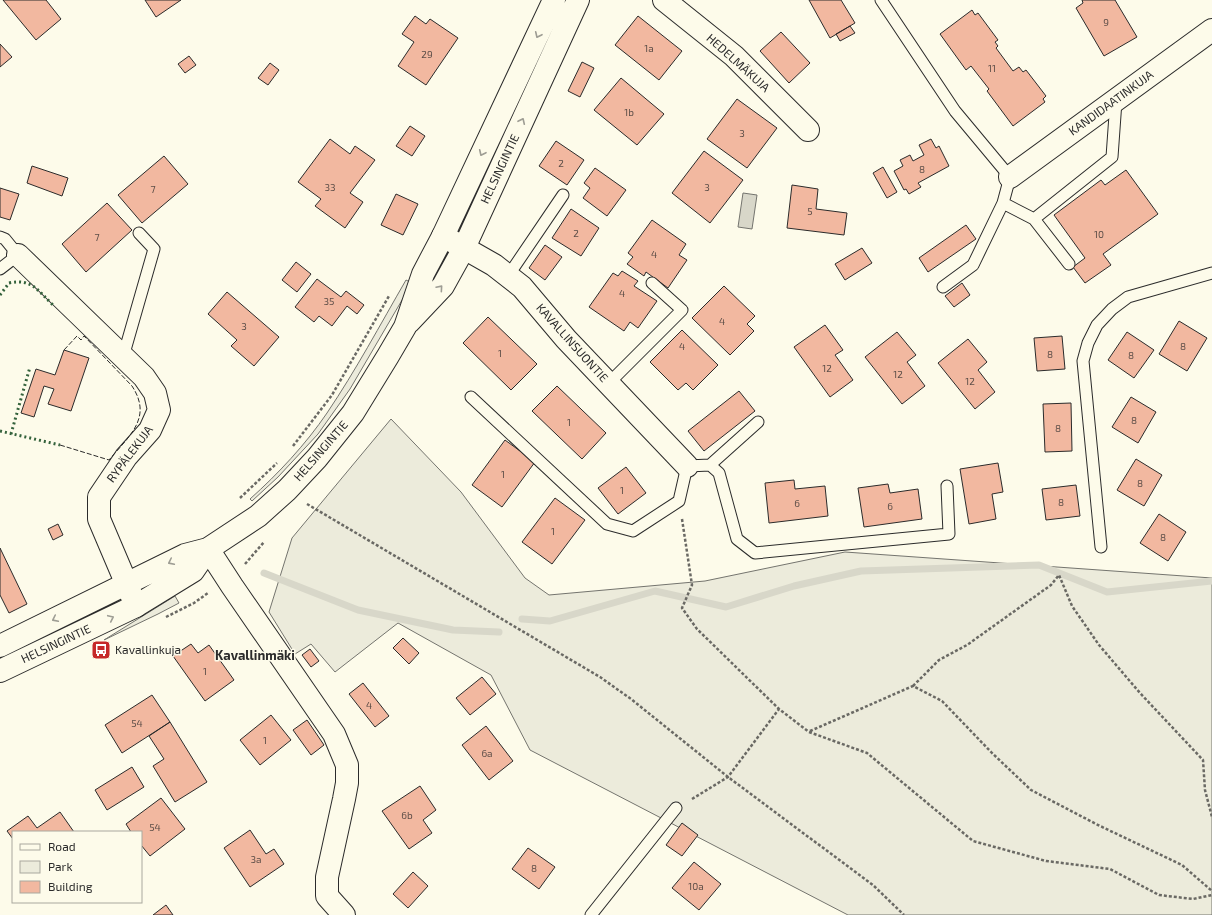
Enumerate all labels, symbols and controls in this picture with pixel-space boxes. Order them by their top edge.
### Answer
house number: 9 [1103,16,1109,28]
street label: HEDELMÄKUJA [704,30,773,95]
one-way arrow [535,31,543,39]
house number: 1a [644,42,654,54]
house number: 29 [421,48,433,60]
house number: 11 [988,62,996,74]
street label: KANDIDAATINKUJA [1065,66,1156,138]
house number: 1b [624,106,634,118]
one-way arrow [517,118,525,126]
house number: 3 [739,127,745,139]
street label: HELSINGINTIE [477,131,521,206]
one-way arrow [479,149,487,156]
house number: 2 [558,157,564,169]
house number: 8 [919,163,925,175]
house number: 33 [324,181,336,193]
house number: 3 [704,181,710,193]
house number: 7 [150,183,156,195]
house number: 5 [807,205,813,217]
house number: 2 [573,227,579,239]
house number: 10 [1094,228,1104,240]
house number: 7 [94,231,100,243]
house number: 4 [651,248,657,260]
one-way arrow [436,285,443,293]
house number: 4 [619,287,625,299]
house number: 35 [324,295,334,307]
street label: KAVALLINSUONTIE [534,300,612,385]
house number: 4 [719,315,725,327]
house number: 3 [241,320,247,332]
house number: 4 [679,340,685,352]
house number: 8 [1180,340,1186,352]
house number: 1 [498,347,502,359]
house number: 8 [1047,348,1053,360]
house number: 8 [1128,349,1134,361]
house number: 12 [822,362,832,374]
house number: 12 [893,368,903,380]
house number: 12 [965,375,975,387]
house number: 8 [1131,414,1137,426]
house number: 1 [567,416,571,428]
street label: HELSINGINTIE [290,417,350,483]
street label: RYPÄLEKUJA [103,422,155,485]
house number: 8 [1055,422,1061,434]
house number: 1 [501,468,505,480]
house number: 8 [1137,477,1143,489]
house number: 1 [620,484,624,496]
house number: 8 [1058,496,1064,508]
house number: 6 [794,497,800,509]
house number: 6 [887,500,893,512]
house number: 1 [551,525,555,537]
house number: 8 [1160,531,1166,543]
one-way arrow [168,557,176,564]
one-way arrow [52,614,59,622]
one-way arrow [107,615,114,623]
street label: HELSINGINTIE [19,621,93,665]
bus stop icon: Kavallinkuja [90,639,112,661]
place label: Kavallinkuja [115,642,181,657]
district label: Kavallinmäki [215,647,295,663]
house number: 1 [203,665,207,677]
house number: 4 [366,699,372,711]
house number: 54 [131,717,143,729]
house number: 1 [263,734,267,746]
house number: 6a [481,747,493,759]
house number: 6b [401,809,413,821]
house number: 54 [149,821,161,833]
legend [12,831,142,903]
text: Road [48,839,76,853]
house number: 3a [250,853,262,865]
text: Park [48,859,73,873]
house number: 8 [531,862,537,874]
text: Building [48,879,93,893]
house number: 10a [688,880,704,892]

